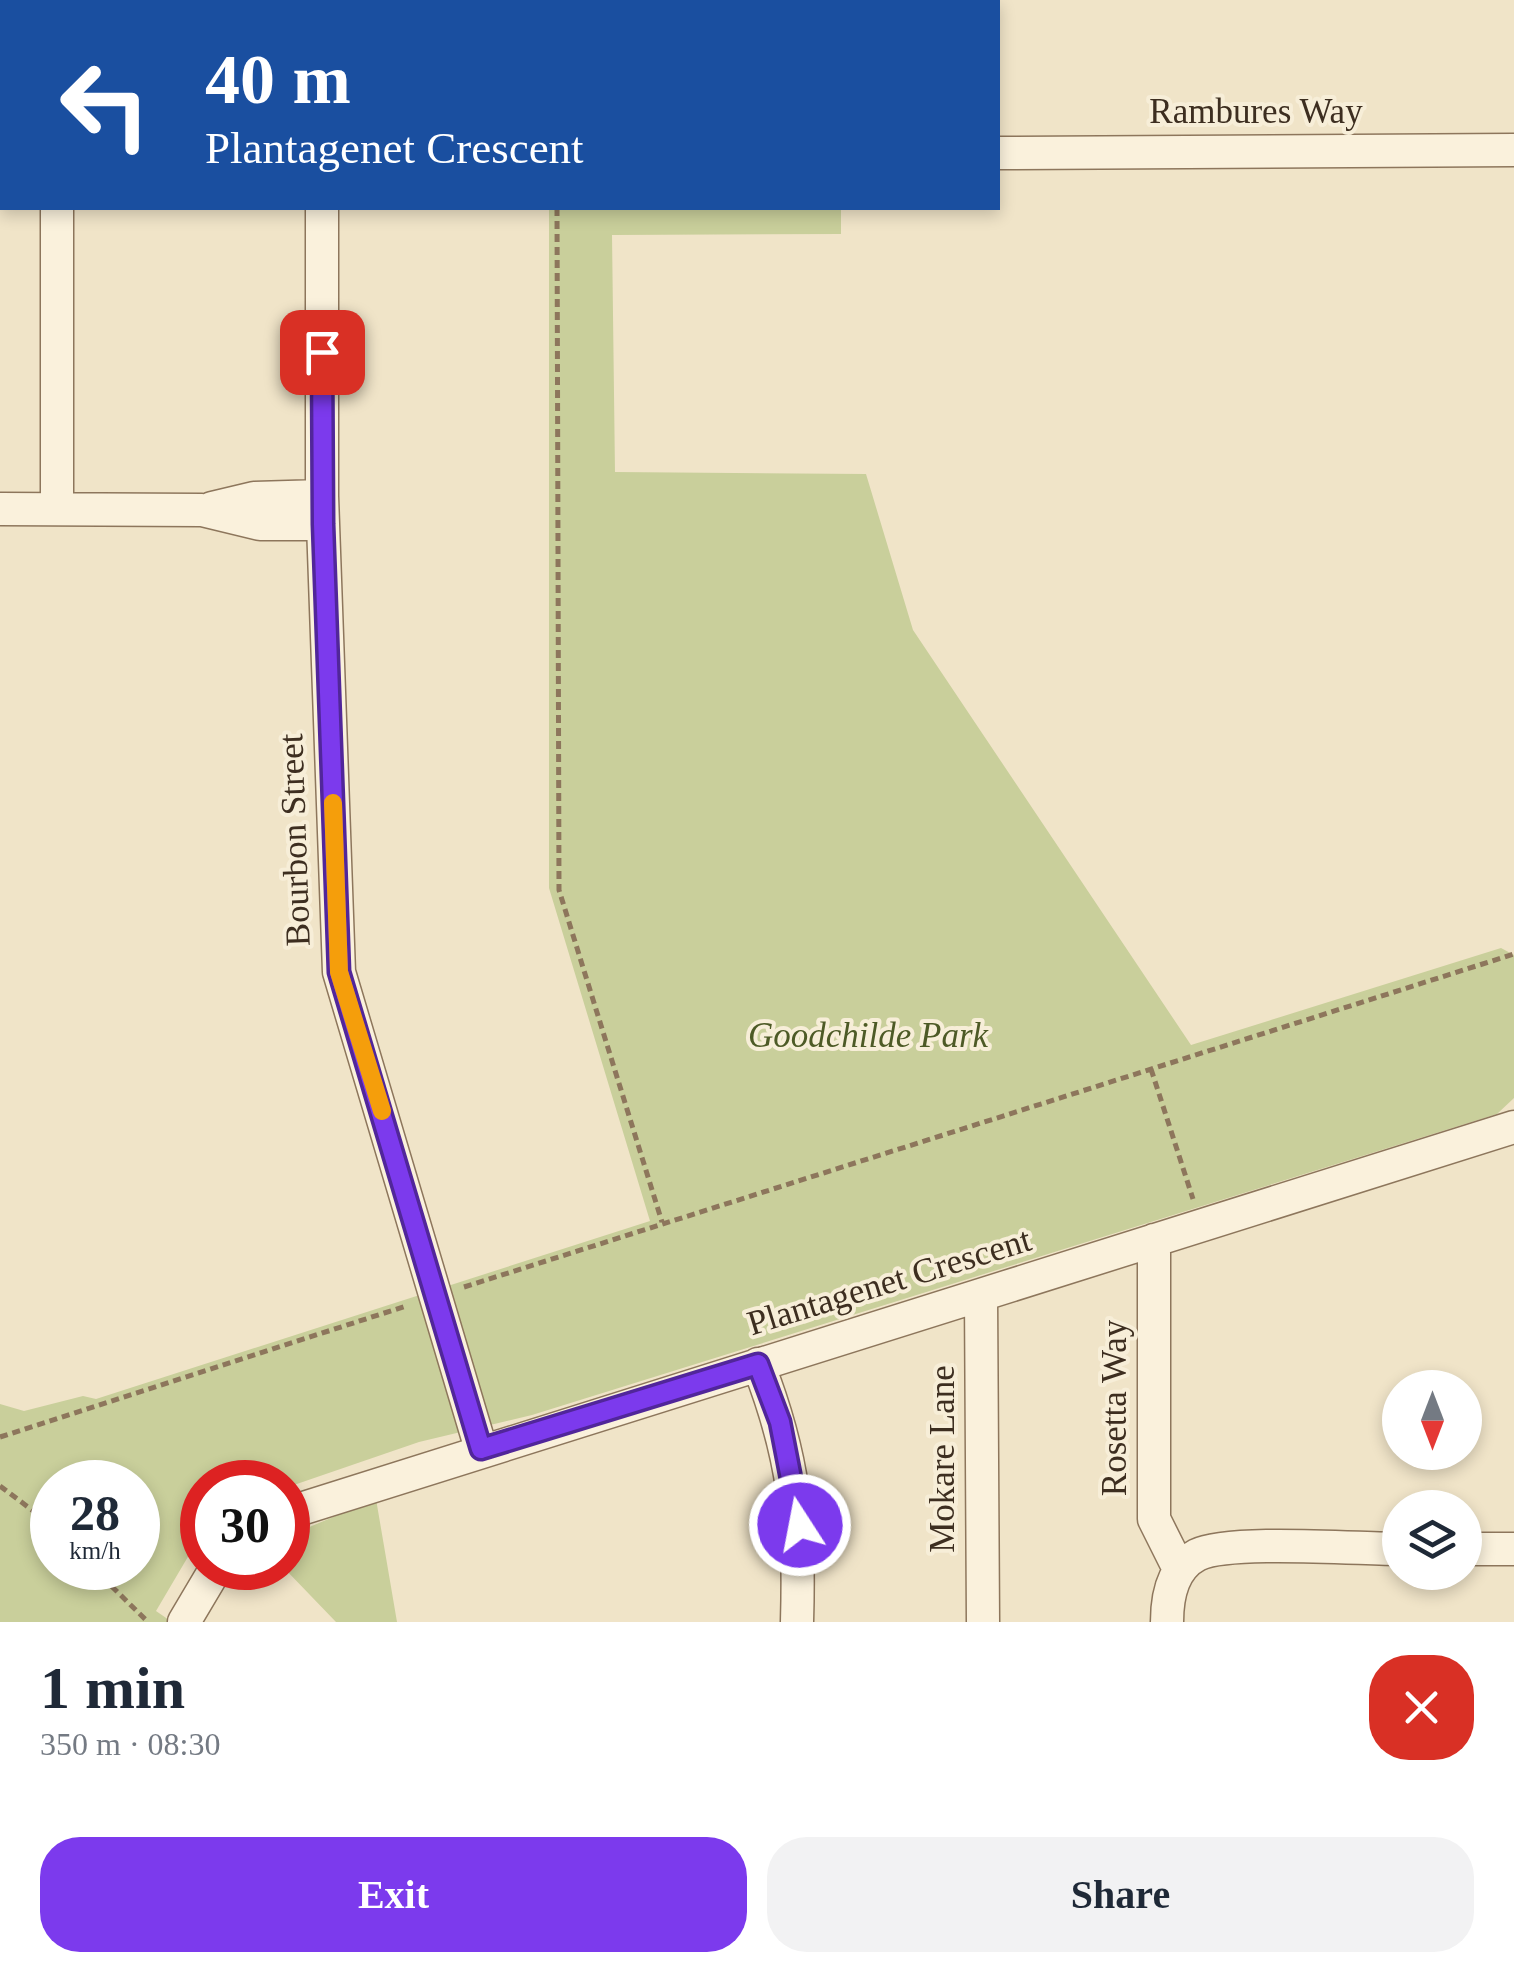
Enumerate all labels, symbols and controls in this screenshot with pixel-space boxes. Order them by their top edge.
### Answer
icon: left [40,40,170,170]
text: 40 m [205,41,351,118]
street label: Rambures Way [1149,92,1363,131]
text: Plantagenet Crescent [205,123,584,173]
pin [280,310,365,395]
icon: arrive [295,325,350,380]
street label: Bourbon Street [271,733,318,947]
park label: Goodchilde Park [748,1016,990,1055]
street label: Plantagenet Crescent [743,1220,1036,1343]
street label: Rosetta Way [1095,1319,1134,1496]
street label: Mokare Lane [923,1365,962,1553]
north arrow [1382,1370,1482,1470]
map controls [1382,1370,1482,1590]
speed limit sign: 30 [180,1460,310,1590]
position arrow [748,1473,852,1577]
text: 28 [70,1485,120,1541]
button: layers [1382,1490,1482,1590]
text: km/h [69,1537,121,1564]
text: 1 min [40,1655,185,1721]
button: close [1369,1655,1474,1760]
text: 350 m · 08:30 [40,1726,220,1762]
button: Exit [40,1837,747,1952]
button: Share [767,1837,1474,1952]

